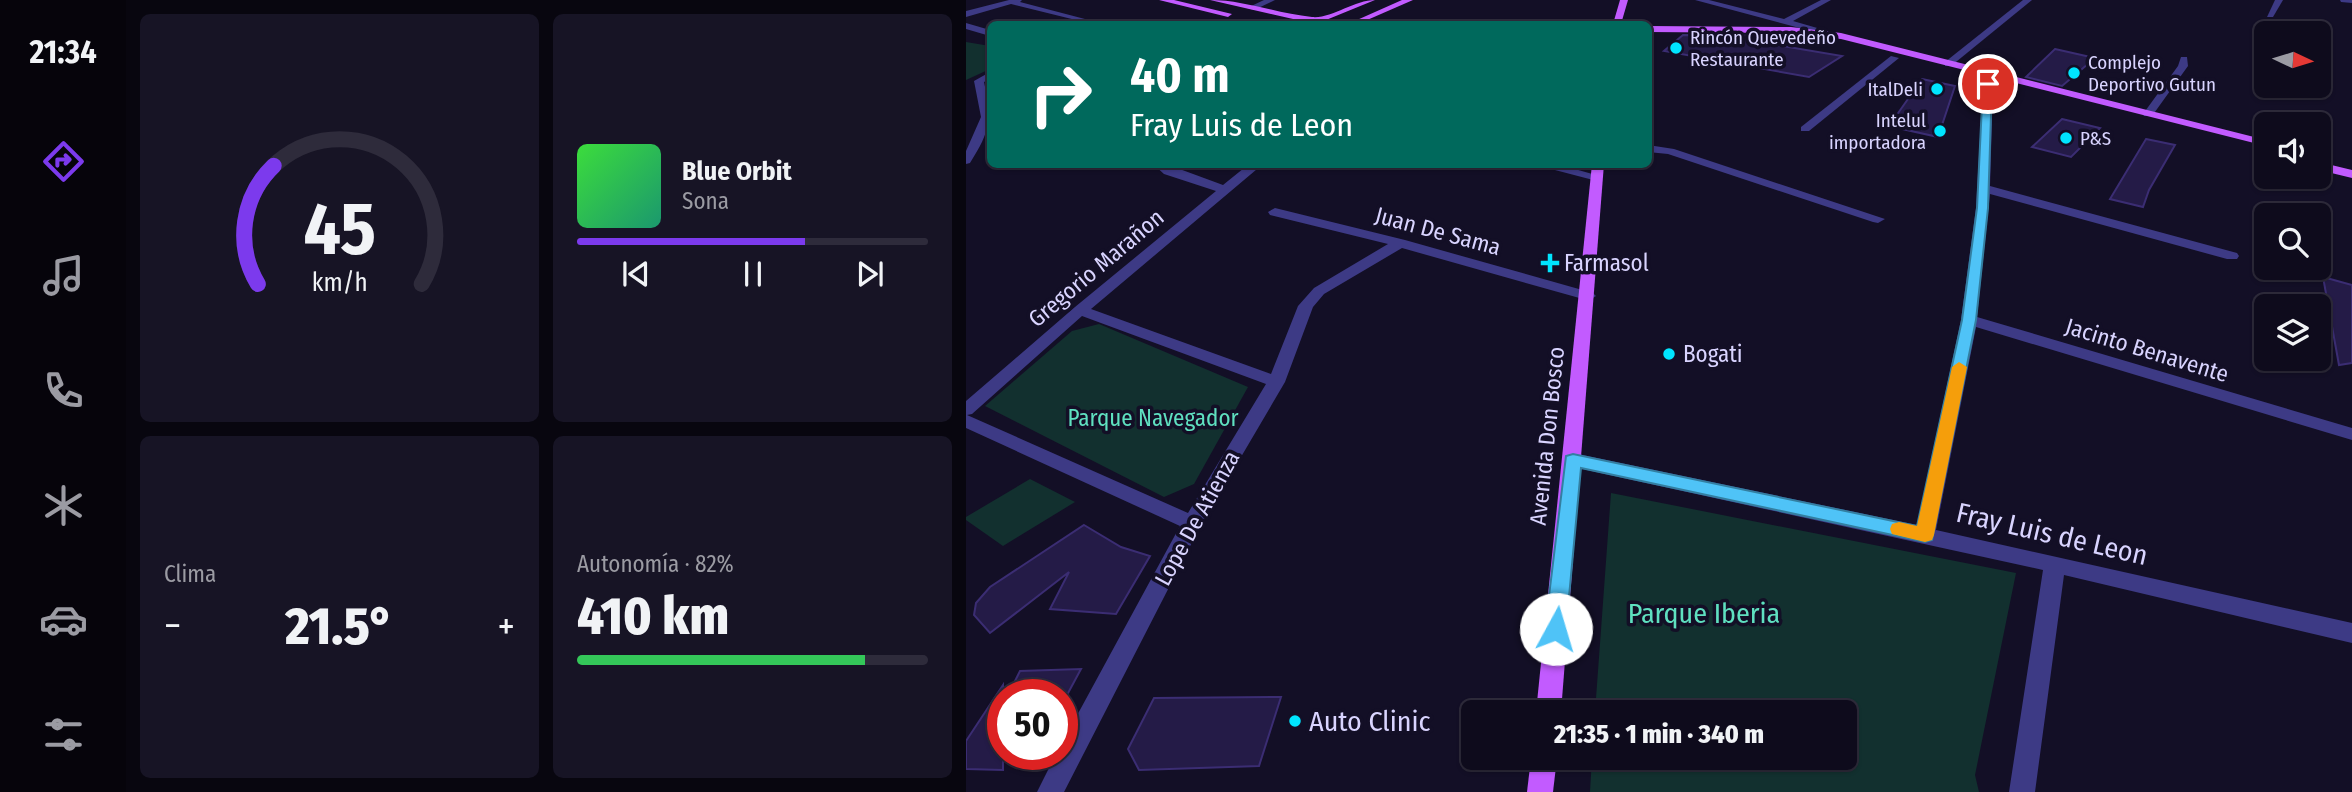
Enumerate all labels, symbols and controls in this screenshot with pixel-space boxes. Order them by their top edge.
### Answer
north arrow [2254,21,2331,98]
map controls [2254,21,2331,371]
place label: Rincón Quevedeño Restaurante [1690,26,1836,71]
text: 21:34 [29,33,97,71]
marker: Rincón Quevedeño Restaurante [1668,40,1684,56]
text: 40 m [1130,46,1230,105]
icon: right [1015,49,1106,140]
place label: Complejo Deportivo Gutun [2088,51,2216,96]
pin [1958,54,2018,114]
icon: arrive [1969,65,2007,103]
marker: Complejo Deportivo Gutun [2066,65,2082,81]
place label: ItalDeli [1868,78,1923,101]
marker: ItalDeli [1929,81,1945,97]
text: Fray Luis de Leon [1130,106,1353,144]
place label: Intelul importadora [1829,109,1926,154]
button: sound [2254,112,2331,189]
marker: Intelul importadora [1932,123,1948,139]
place label: P&S [2080,127,2111,150]
marker: P&S [2058,130,2074,146]
icon: directions [39,137,88,186]
text: Blue Orbit [682,156,792,187]
text: 45 [303,187,376,274]
text: Sona [682,187,729,215]
street label: Juan De Sama [1372,201,1504,261]
street label: Gregorio Marañon [1023,203,1169,333]
button: search [2254,203,2331,280]
place label: Farmasol [1564,249,1649,277]
icon: music [39,251,88,300]
icon: previous [617,255,655,293]
icon: pause [734,255,772,293]
icon: next [851,255,889,293]
marker: Farmasol [1542,255,1558,271]
text: km/h [312,268,367,298]
button: layers [2254,294,2331,371]
street label: Jacinto Benavente [2062,312,2232,388]
place label: Bogati [1683,340,1743,368]
street label: Avenida Don Bosco [1524,345,1570,527]
marker: Bogati [1661,346,1677,362]
icon: phone [39,366,88,415]
park label: Parque Navegador [1067,404,1239,432]
street label: Lope De Atienza [1148,446,1246,590]
icon: climate [39,481,88,530]
street label: Fray Luis de Leon [1953,496,2151,572]
text: Autonomía · 82% [577,550,734,578]
text: Clima [164,560,216,588]
text: 410 km [577,585,729,648]
position arrow [1519,592,1593,666]
icon: car [39,595,88,644]
text: 21.5° [285,595,394,658]
park label: Parque Iberia [1628,597,1780,630]
text: − [164,603,181,649]
text: + [498,603,515,649]
speed limit sign: 50 [987,679,1078,770]
place label: Auto Clinic [1309,705,1431,738]
icon: filters [39,710,88,759]
marker: Auto Clinic [1287,713,1303,729]
text: 21:35 · 1 min · 340 m [1554,719,1764,750]

